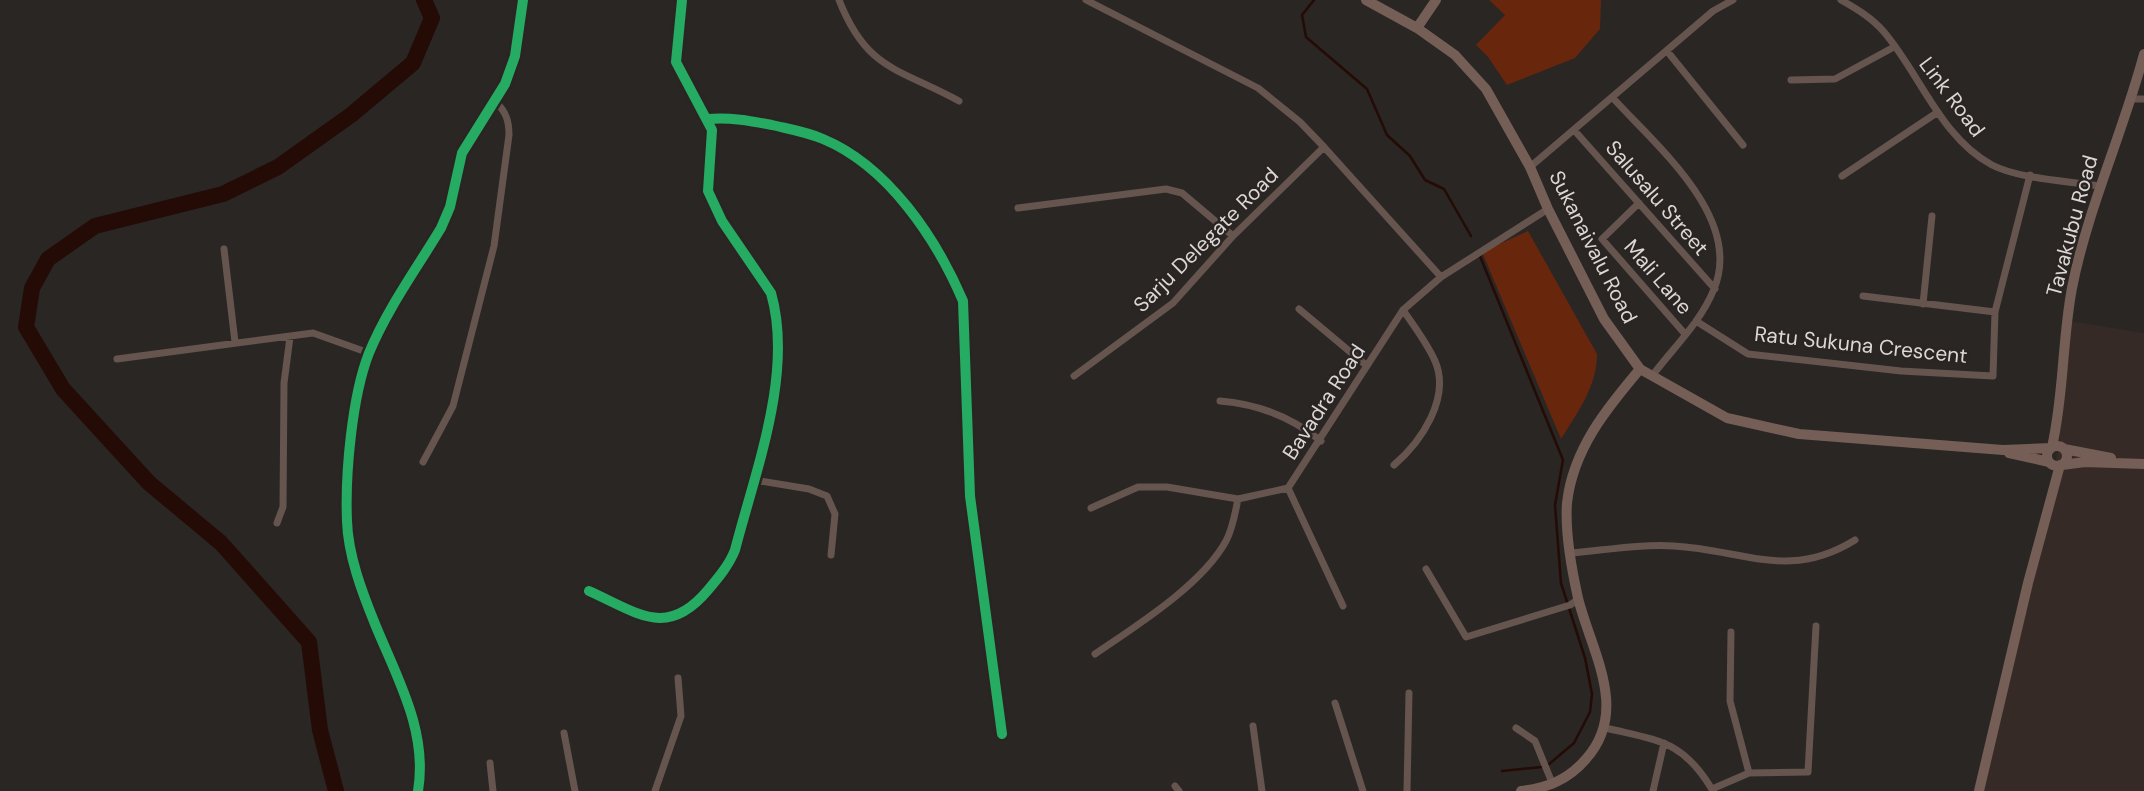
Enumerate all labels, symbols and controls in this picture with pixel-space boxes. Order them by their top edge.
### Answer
street label: Link Road [1913,51,1991,143]
street label: Salusalu Street [1599,134,1715,262]
street label: Tavakubu Road [2040,152,2104,300]
street label: Sarju Delegate Road [1127,161,1285,319]
street label: Sukanaivalu Road [1542,166,1644,328]
street label: Mali Lane [1618,234,1698,321]
street label: Ratu Sukuna Crescent [1753,320,1969,370]
street label: Bavadra Road [1276,339,1372,465]

